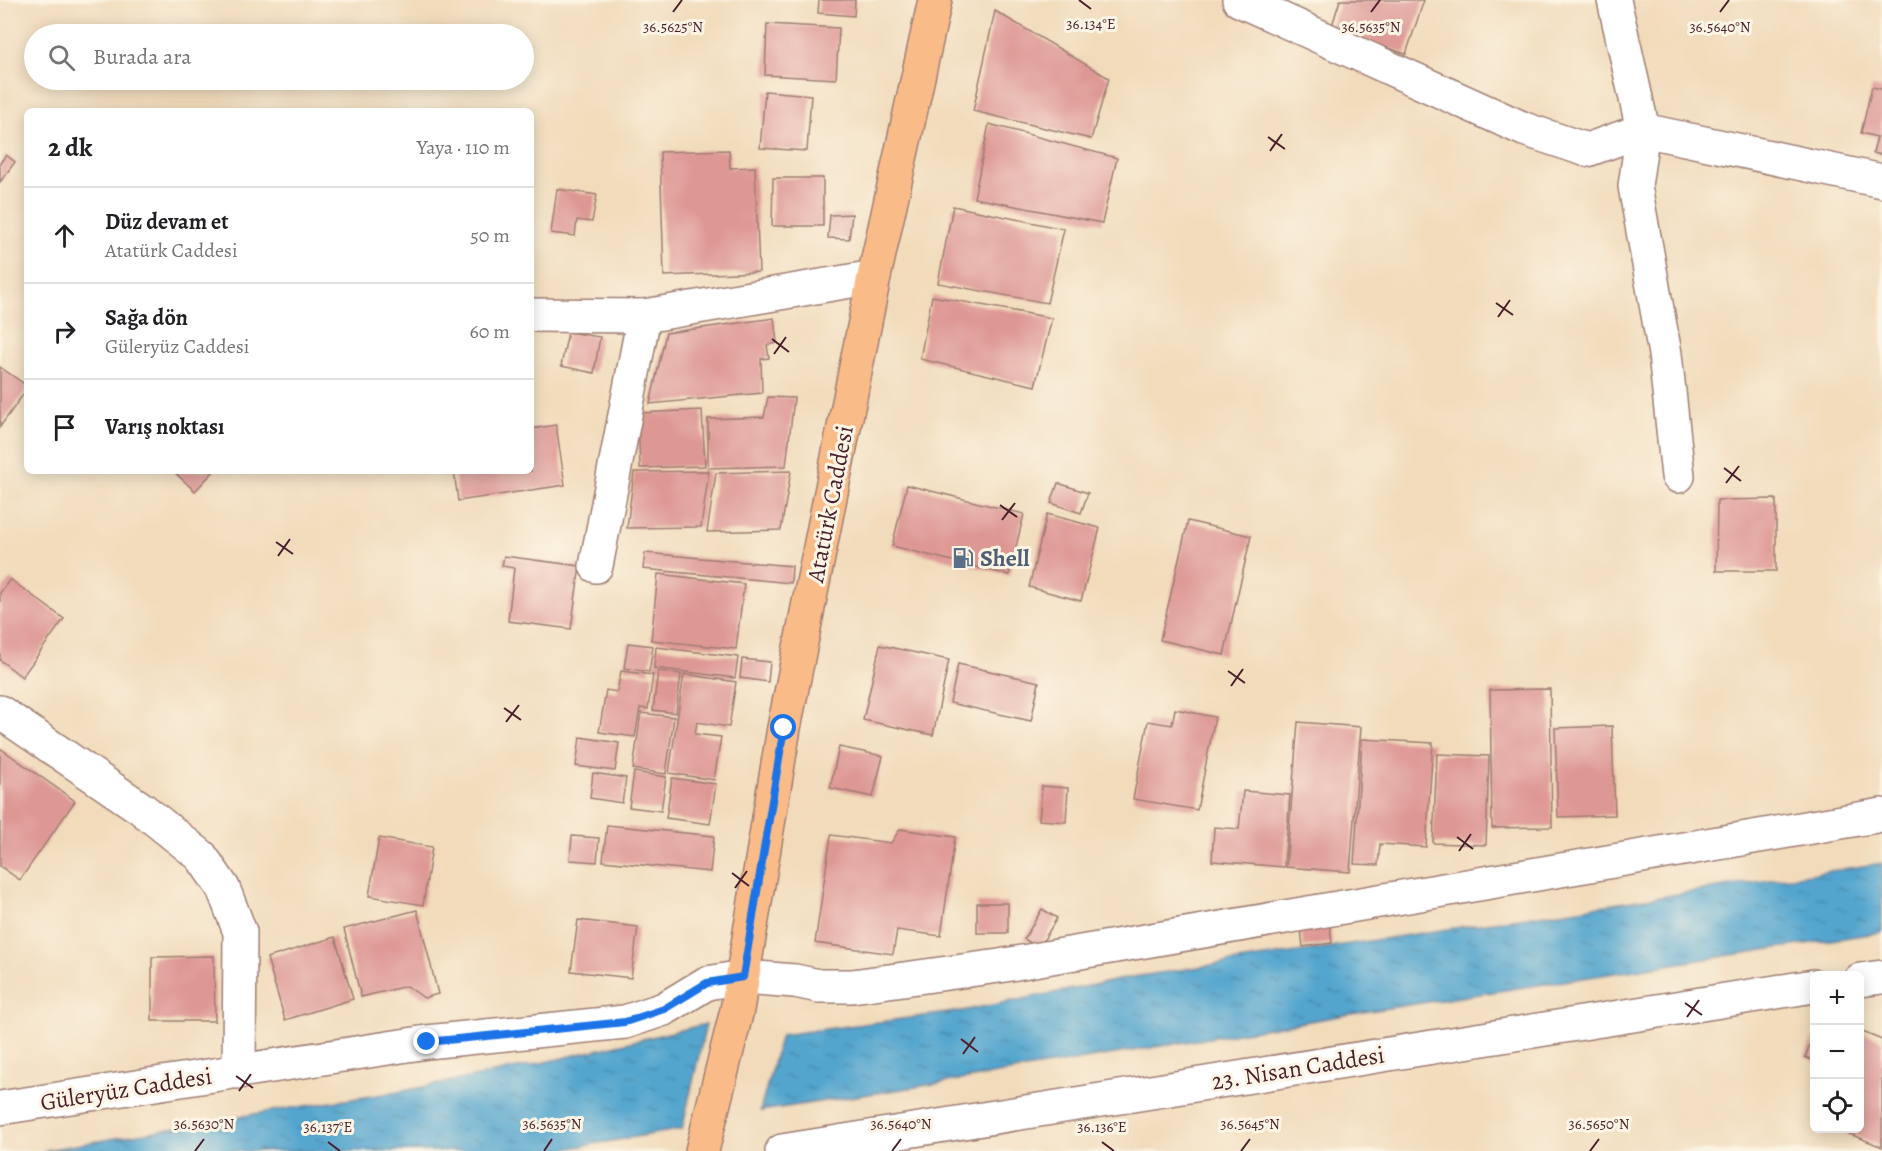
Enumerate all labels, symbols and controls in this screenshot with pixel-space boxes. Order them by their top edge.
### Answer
text: 36.134°E [1066,14,1116,34]
text: 36.5625°N [643,17,703,37]
text: 36.5635°N [1341,17,1401,37]
text: 36.5640°N [1689,17,1751,37]
search box [24,24,534,90]
icon: search [45,41,78,74]
text: Burada ara [93,42,192,72]
text: 2 dk [48,130,93,165]
text: Yaya · 110 m [417,134,510,161]
text: Düz devam et [105,207,228,237]
icon: ahead [48,219,81,252]
text: 50 m [470,222,510,249]
text: Atatürk Caddesi [105,237,238,264]
text: Sağa dön [105,303,188,333]
icon: right [48,315,81,348]
text: 60 m [470,318,510,345]
text: Güleryüz Caddesi [105,333,249,360]
icon: arrive [48,411,81,444]
text: Varış noktası [105,412,224,442]
street label: Atatürk Caddesi [799,423,861,586]
place label: Shell [980,542,1030,574]
fuel station icon: Shell [951,546,975,570]
route start [770,714,796,740]
map controls [1810,971,1864,1133]
button: + [1810,971,1864,1025]
button: − [1810,1025,1864,1079]
route end [413,1028,439,1054]
street label: 23. Nisan Caddesi [1209,1039,1387,1097]
street label: Güleryüz Caddesi [38,1060,214,1118]
button: locate [1810,1079,1864,1133]
text: 36.5630°N [174,1114,235,1134]
text: 36.5635°N [522,1114,582,1134]
text: 36.5640°N [870,1114,932,1134]
text: 36.5645°N [1220,1114,1280,1134]
text: 36.5650°N [1569,1114,1630,1134]
text: 36.137°E [304,1117,352,1137]
text: 36.136°E [1077,1117,1127,1137]

